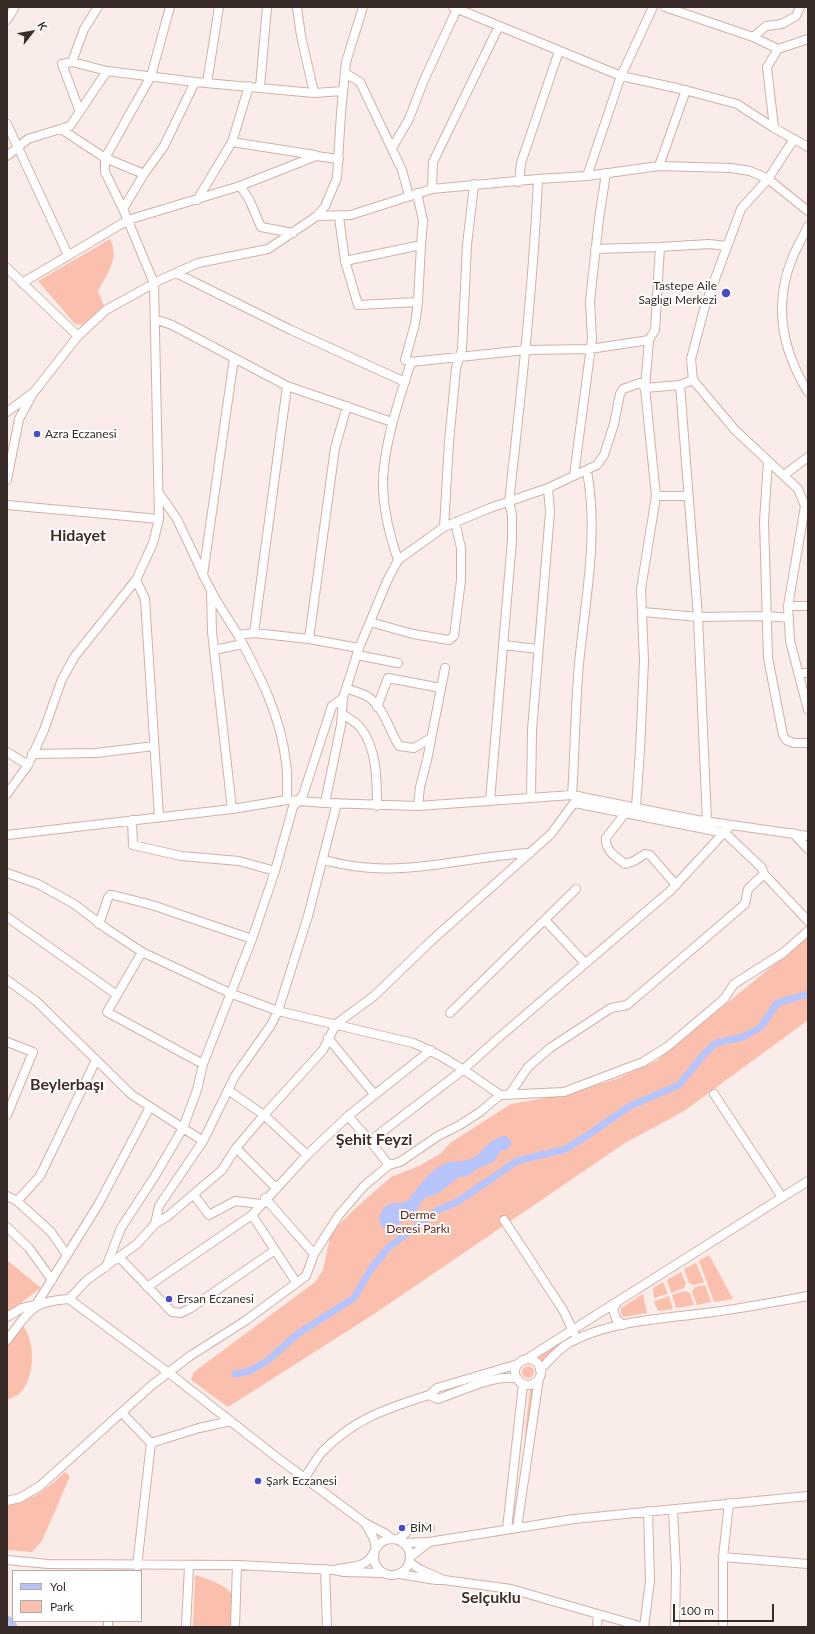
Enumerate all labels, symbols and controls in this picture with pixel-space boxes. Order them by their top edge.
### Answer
north arrow [12,12,52,52]
text: K [35,19,50,32]
place label: Tastepe Aile Saglıgı Merkezi [638,279,717,307]
marker: Tastepe Aile Saglıgı Merkezi [720,287,732,299]
place label: Azra Eczanesi [45,427,117,441]
marker: Azra Eczanesi [32,429,42,439]
district label: Hidayet [50,526,106,546]
district label: Beylerbaşı [30,1075,104,1095]
district label: Şehit Feyzi [336,1130,412,1150]
park label: Derme Deresi Parkı [386,1208,450,1236]
place label: Ersan Eczanesi [177,1292,254,1306]
marker: Ersan Eczanesi [164,1294,174,1304]
place label: Şark Eczanesi [266,1474,337,1488]
marker: Şark Eczanesi [253,1476,263,1486]
place label: BİM [410,1521,432,1535]
marker: BİM [397,1523,407,1533]
legend [12,1570,142,1622]
text: Yol [50,1579,66,1594]
district label: Selçuklu [461,1588,521,1608]
scale bar [675,1596,776,1622]
text: Park [50,1599,73,1614]
text: 100 m [680,1603,714,1618]

